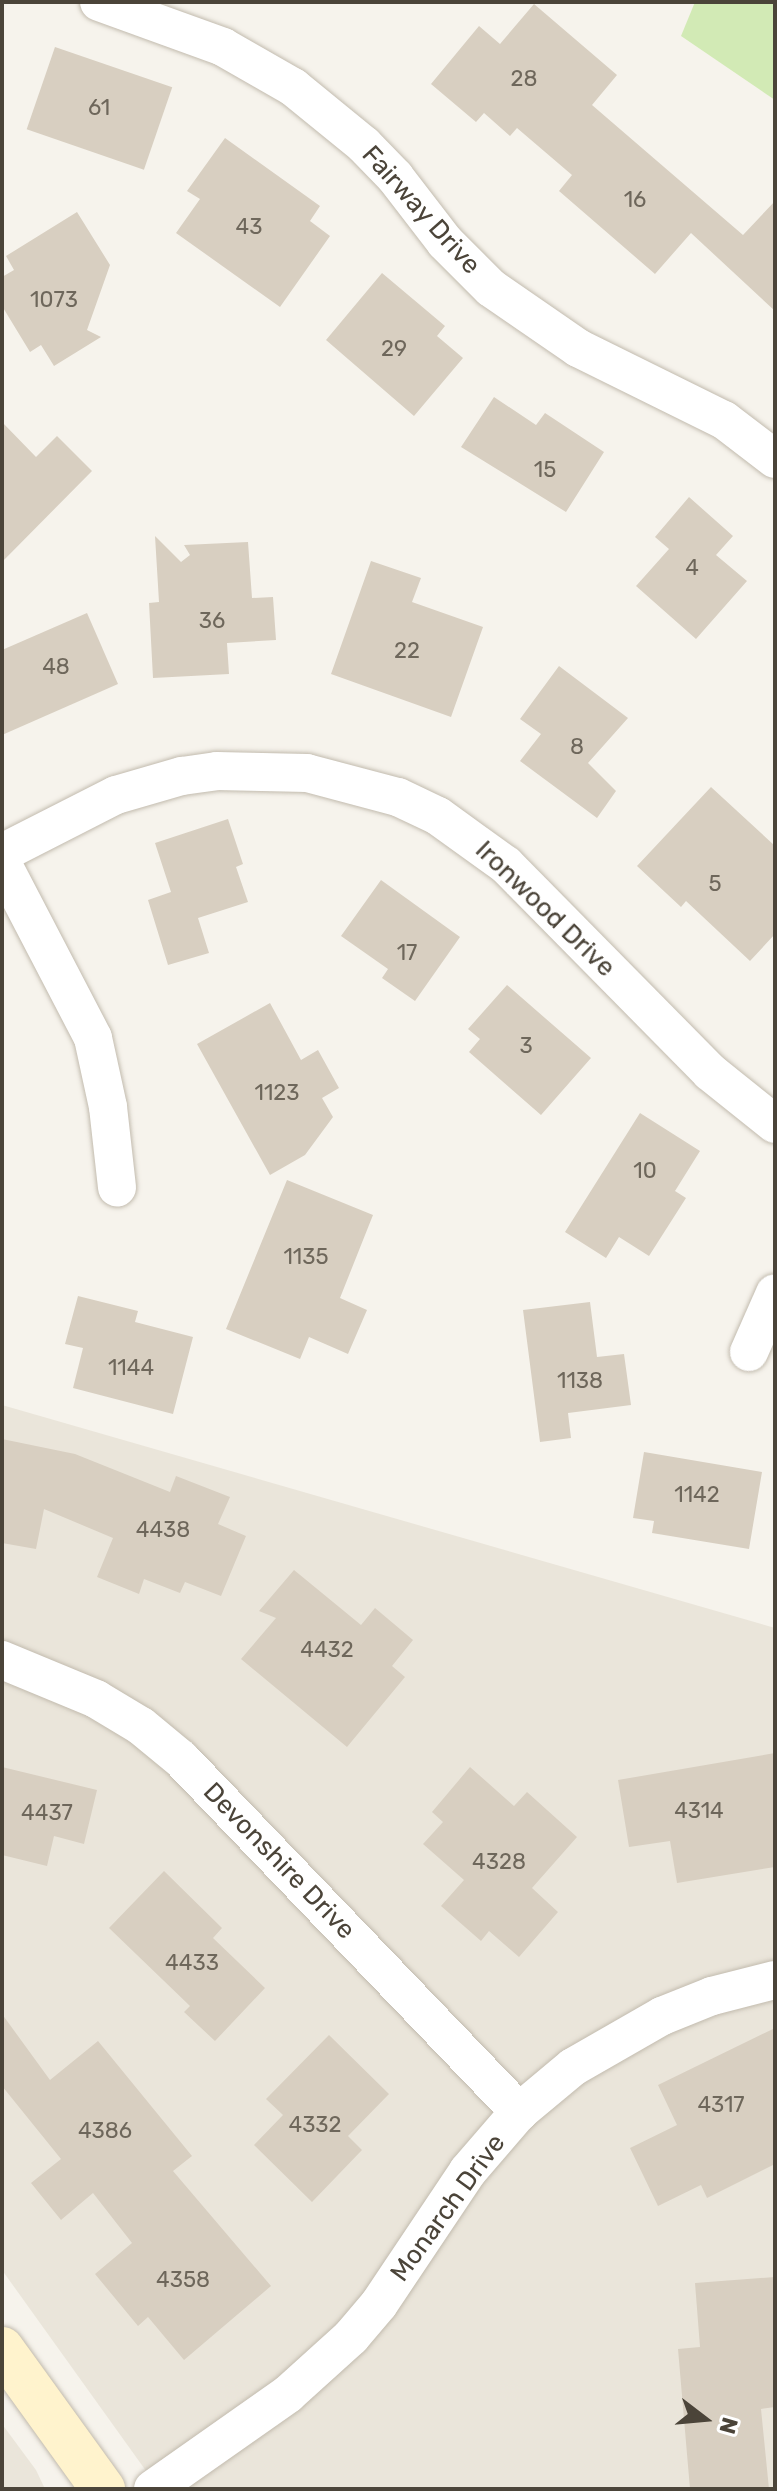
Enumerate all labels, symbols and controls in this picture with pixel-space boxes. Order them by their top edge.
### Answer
house number: 28 [511,66,537,92]
house number: 61 [88,95,110,121]
street label: Fairway Drive [355,139,487,281]
house number: 16 [624,187,646,213]
house number: 43 [236,214,262,240]
house number: 1073 [30,287,78,313]
house number: 29 [381,336,407,362]
house number: 15 [534,457,556,483]
house number: 4 [685,555,699,581]
house number: 36 [199,608,225,634]
house number: 22 [394,638,420,664]
house number: 48 [42,654,70,680]
house number: 8 [570,734,584,760]
street label: Ironwood Drive [469,835,621,983]
house number: 5 [708,871,722,897]
house number: 17 [397,940,417,966]
house number: 3 [519,1033,533,1059]
house number: 1123 [255,1080,299,1106]
house number: 10 [633,1158,657,1184]
house number: 1135 [283,1244,329,1270]
house number: 1144 [108,1355,154,1381]
house number: 1138 [557,1368,603,1394]
house number: 1142 [674,1482,720,1508]
house number: 4438 [136,1517,190,1543]
house number: 4432 [300,1637,354,1663]
street label: Devonshire Drive [197,1776,361,1946]
house number: 4314 [674,1798,724,1824]
house number: 4437 [21,1800,73,1826]
house number: 4328 [472,1849,526,1875]
house number: 4433 [165,1950,219,1976]
house number: 4317 [697,2092,745,2118]
house number: 4332 [288,2112,342,2138]
house number: 4386 [78,2118,132,2144]
street label: Monarch Drive [384,2128,512,2288]
house number: 4358 [156,2267,210,2293]
north arrow [665,2379,745,2459]
text: N [713,2414,744,2437]

